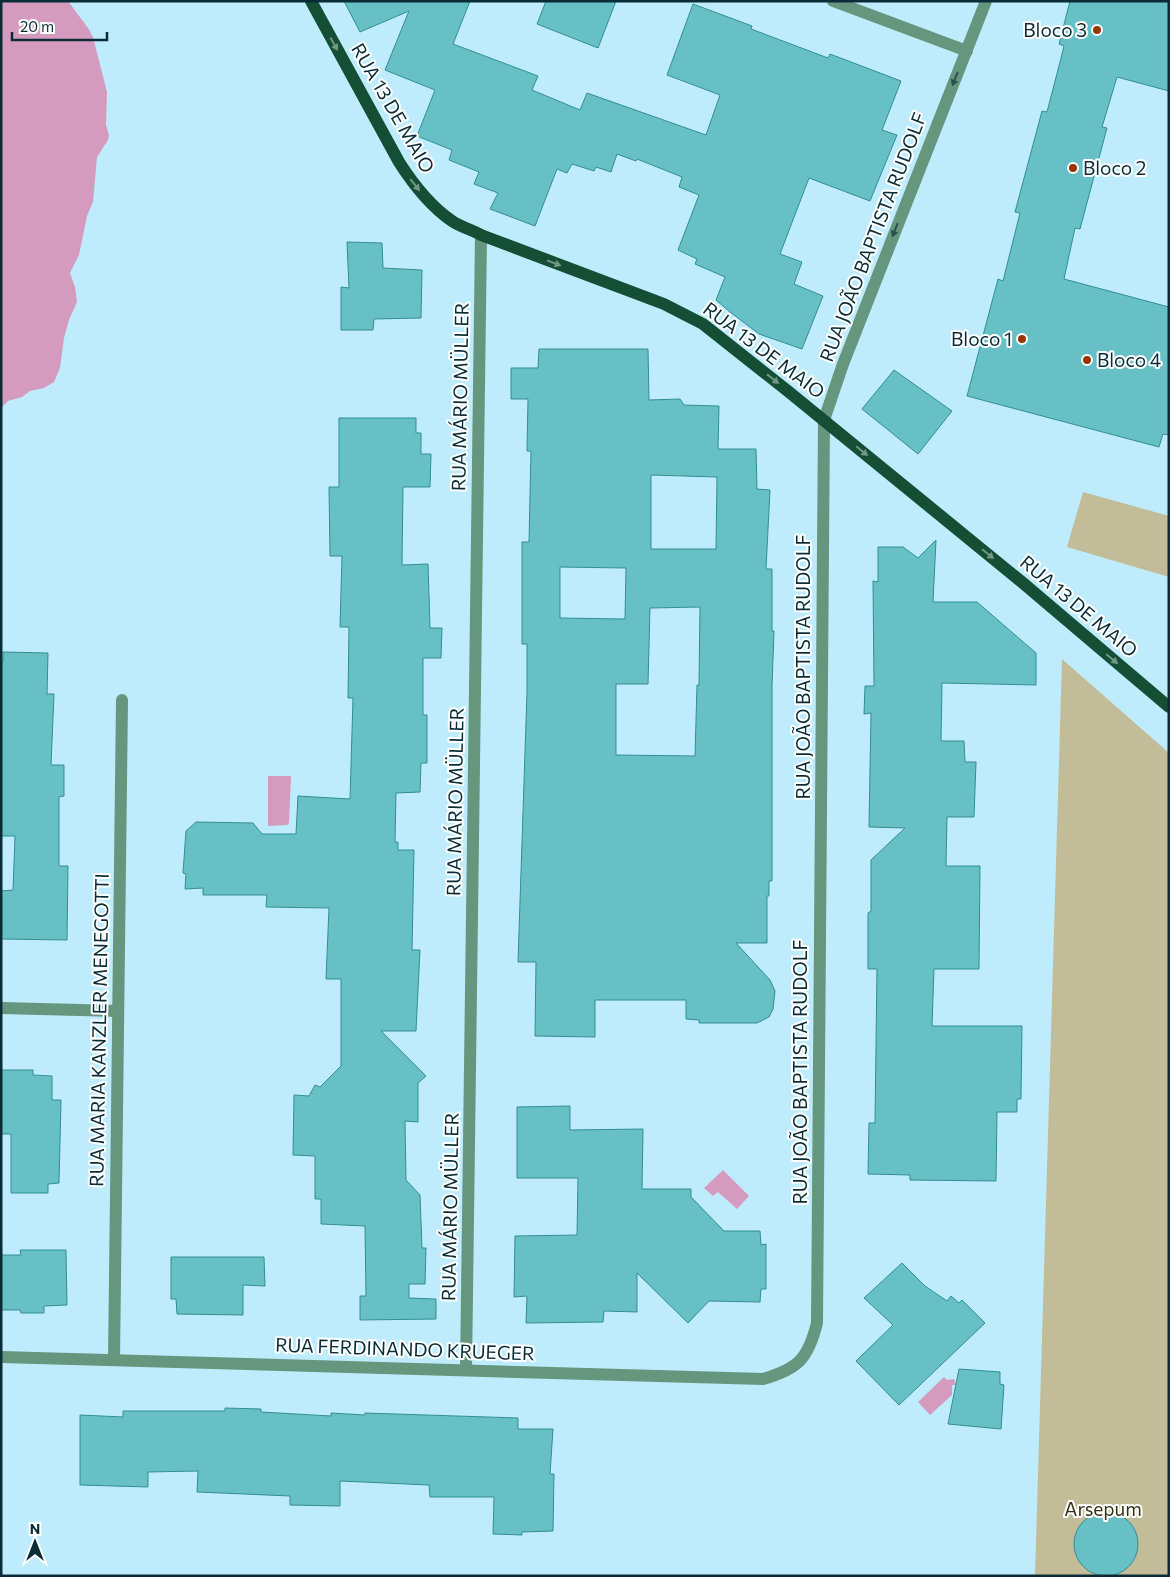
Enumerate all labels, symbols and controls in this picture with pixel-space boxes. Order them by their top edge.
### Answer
scale bar [12,10,108,42]
text: 20 m [20,17,54,35]
place label: Bloco 3 [1023,18,1087,41]
marker: Bloco 3 [1091,24,1103,36]
one-way arrow [330,37,338,51]
street label: RUA 13 DE MAIO [347,39,440,177]
one-way arrow [951,72,959,87]
street label: RUA JOÃO BAPTISTA RUDOLF [814,109,931,365]
place label: Bloco 2 [1083,156,1146,179]
marker: Bloco 2 [1067,162,1079,174]
one-way arrow [409,178,420,191]
one-way arrow [891,223,899,237]
one-way arrow [547,259,562,267]
street label: RUA 13 DE MAIO [699,296,830,403]
street label: RUA MÁRIO MÜLLER [446,302,473,491]
place label: Bloco 1 [951,327,1012,350]
marker: Bloco 1 [1016,333,1028,345]
place label: Bloco 4 [1097,348,1161,371]
marker: Bloco 4 [1081,354,1093,366]
one-way arrow [766,373,779,384]
one-way arrow [855,446,868,457]
street label: RUA JOÃO BAPTISTA RUDOLF [791,534,814,800]
one-way arrow [981,548,994,559]
street label: RUA 13 DE MAIO [1016,550,1143,661]
one-way arrow [1106,653,1119,664]
street label: RUA MÁRIO MÜLLER [441,707,468,896]
street label: RUA MARIA KANZLER MENEGOTTI [84,873,113,1187]
street label: RUA JOÃO BAPTISTA RUDOLF [788,939,811,1205]
street label: RUA MÁRIO MÜLLER [436,1112,463,1301]
street label: RUA FERDINANDO KRUEGER [275,1332,535,1365]
park label: Arsepum [1064,1497,1142,1520]
north arrow [10,1517,60,1567]
text: N [30,1520,40,1537]

